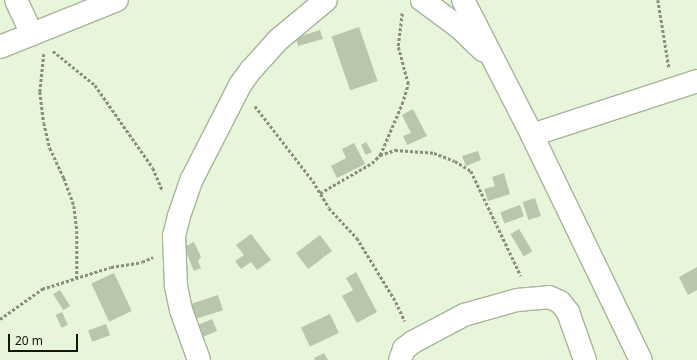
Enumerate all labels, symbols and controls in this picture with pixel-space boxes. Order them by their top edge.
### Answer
scale bar [10,326,80,352]
text: 20 m [15,332,43,349]

